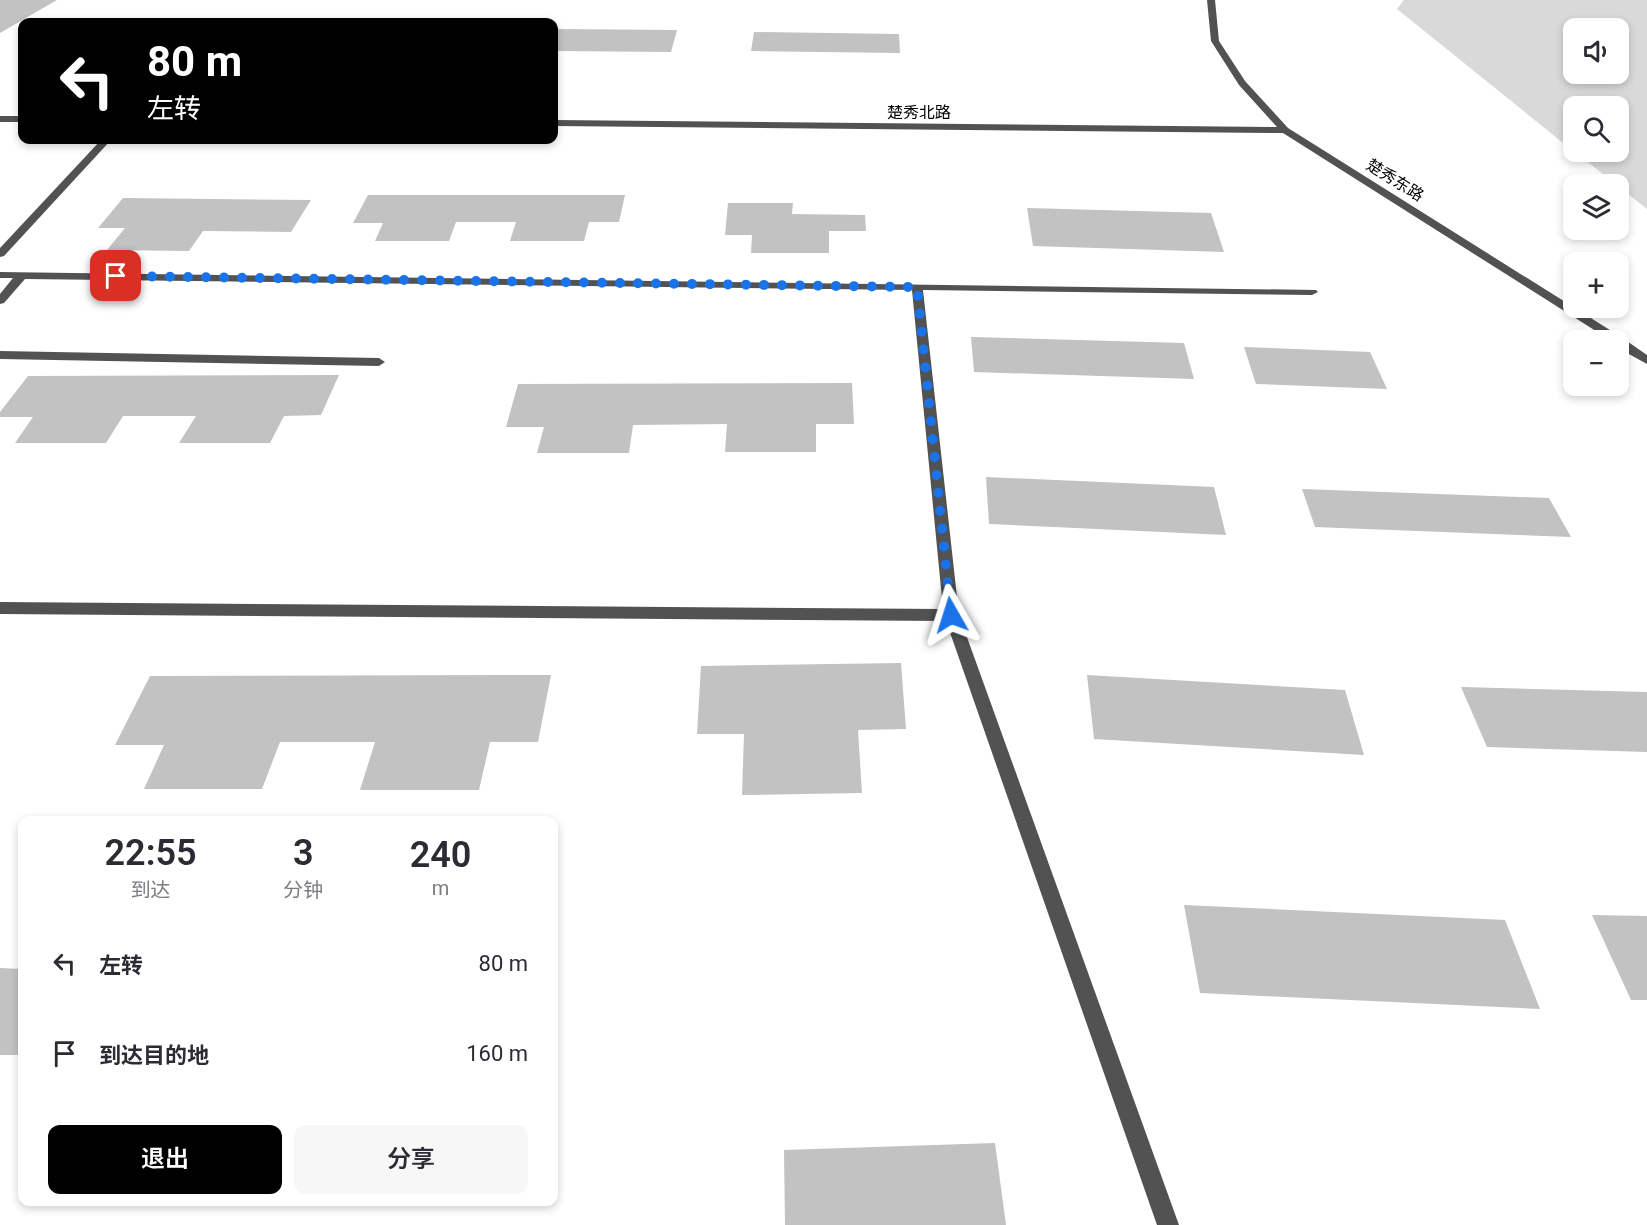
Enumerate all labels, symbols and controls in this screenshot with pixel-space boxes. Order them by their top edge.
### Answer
map controls [1563,18,1629,396]
button: sound [1563,18,1629,84]
text: 80 m [147,37,242,86]
icon: left [48,42,126,120]
text: 左转 [147,93,201,125]
button: search [1563,96,1629,162]
street label: 楚秀北路 [887,103,951,122]
street label: 楚秀东路 [1363,155,1427,205]
button: layers [1563,174,1629,240]
pin [90,250,141,301]
button: + [1563,252,1629,318]
icon: arrive [99,259,132,292]
button: − [1563,330,1629,396]
position arrow [919,583,983,647]
text: 22:55 [105,832,197,874]
text: 3 [293,832,313,874]
text: 240 [410,834,471,876]
text: m [432,876,449,900]
text: 到达 [131,878,171,902]
text: 分钟 [283,878,323,902]
icon: left [48,947,81,980]
text: 80 m [479,951,528,976]
text: 左转 [99,953,143,978]
icon: arrive [48,1037,81,1070]
text: 160 m [466,1041,528,1066]
text: 到达目的地 [99,1043,209,1068]
button: 退出 [48,1125,282,1194]
button: 分享 [294,1125,528,1194]

